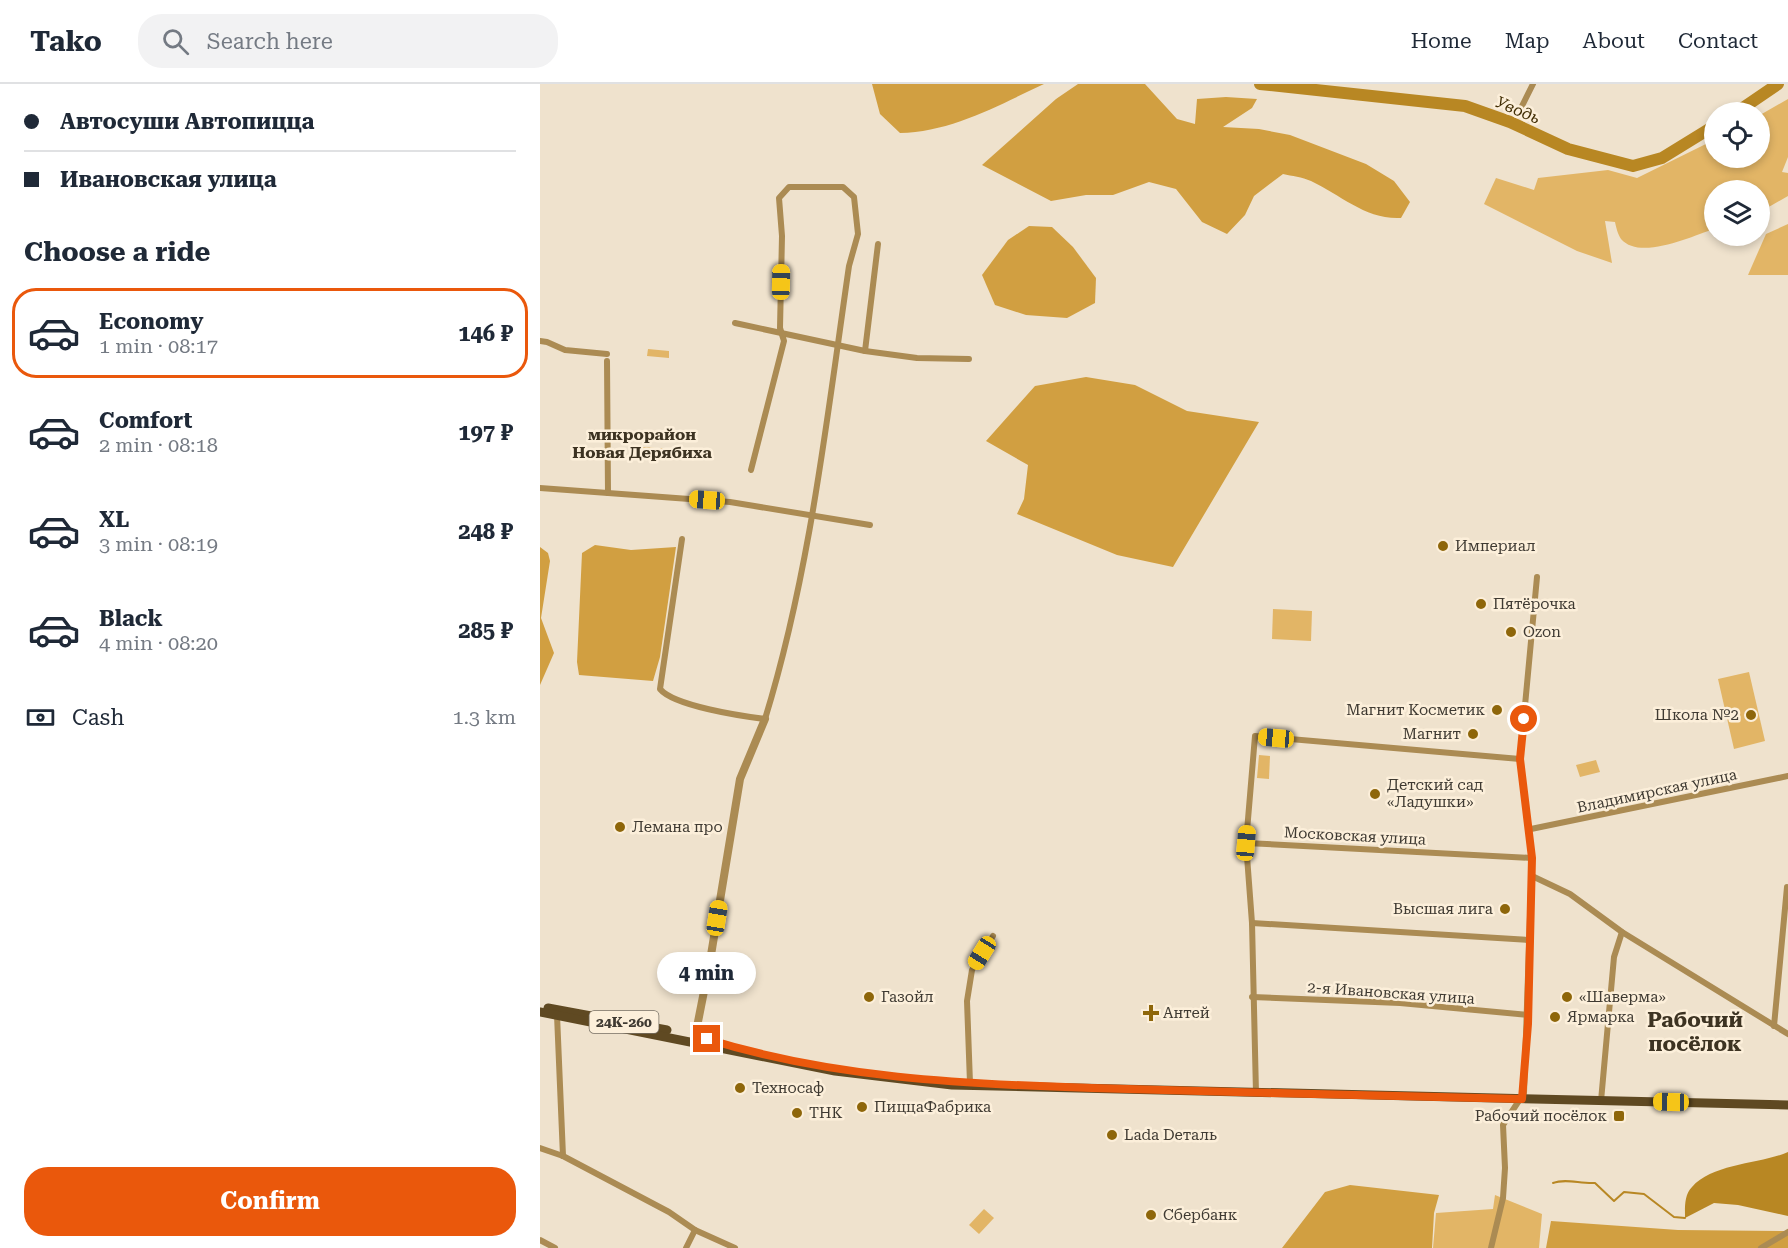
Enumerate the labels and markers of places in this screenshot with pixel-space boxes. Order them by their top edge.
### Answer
place label: Империал [1455,537,1536,555]
marker: Империал [1436,539,1450,553]
place label: Пятёрочка [1493,595,1576,613]
marker: Пятёрочка [1474,597,1488,611]
place label: Ozon [1523,623,1561,641]
marker: Ozon [1504,625,1518,639]
place label: Магнит Косметик [1346,701,1485,719]
marker: Магнит Косметик [1490,703,1504,717]
place label: Школа №2 [1655,706,1739,724]
marker: Школа №2 [1744,708,1758,722]
place label: Магнит [1403,725,1461,743]
marker: Магнит [1466,727,1480,741]
place label: Детский сад «Ладушки» [1387,776,1484,811]
marker: Детский сад «Ладушки» [1368,787,1382,801]
place label: Лемана про [632,818,723,836]
marker: Лемана про [613,820,627,834]
place label: Высшая лига [1393,900,1493,918]
marker: Высшая лига [1498,902,1512,916]
place label: Газойл [881,988,934,1006]
place label: «Шаверма» [1579,988,1666,1006]
marker: Газойл [862,990,876,1004]
marker: «Шаверма» [1560,990,1574,1004]
place label: Антей [1163,1004,1210,1022]
marker: Антей [1144,1006,1158,1020]
place label: Ярмарка [1567,1008,1634,1026]
marker: Ярмарка [1548,1010,1562,1024]
place label: Техносаф [752,1079,824,1097]
marker: Техносаф [733,1081,747,1095]
place label: ПиццаФабрика [874,1098,991,1116]
marker: ПиццаФабрика [855,1100,869,1114]
place label: ТНК [809,1104,843,1122]
marker: ТНК [790,1106,804,1120]
place label: Рабочий посёлок [1475,1107,1607,1125]
marker: Рабочий посёлок [1612,1109,1626,1123]
place label: Lada Dеталь [1124,1126,1217,1144]
marker: Lada Dеталь [1105,1128,1119,1142]
place label: Сбербанк [1163,1206,1238,1224]
marker: Сбербанк [1144,1208,1158,1222]

